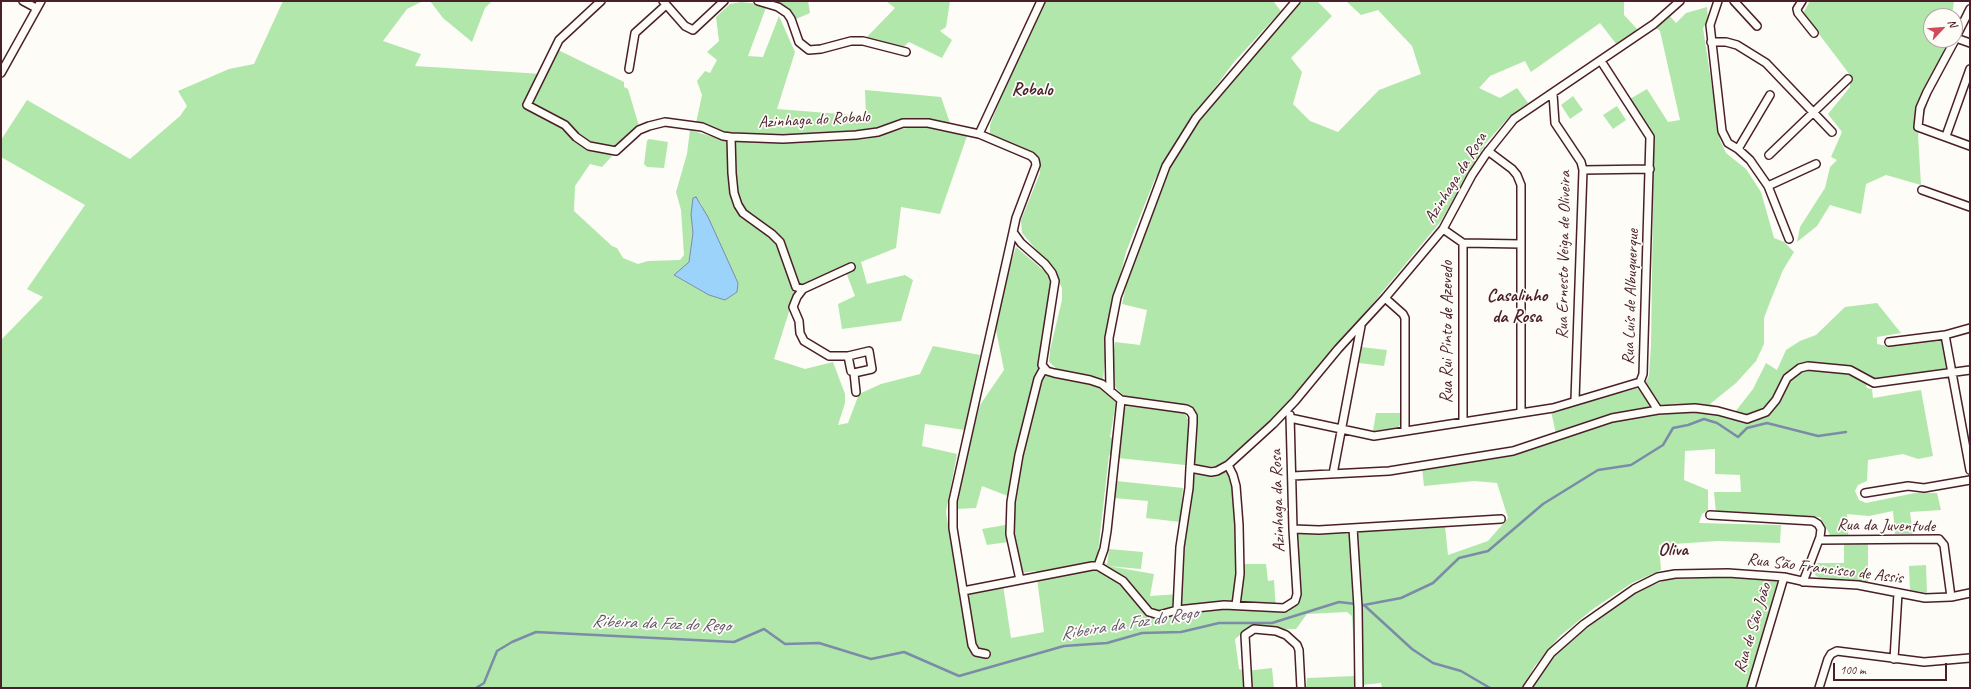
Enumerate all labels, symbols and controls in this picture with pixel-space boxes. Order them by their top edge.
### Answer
north arrow [1923,8,1963,48]
text: N [1945,17,1961,29]
district label: Robalo [1011,79,1053,101]
street label: Azinhaga do Robalo [758,107,870,133]
street label: Azinhaga da Rosa [1420,129,1492,227]
street label: Rua Ernesto Veiga de Oliveira [1552,171,1576,339]
street label: Rua Luís de Albuquerque [1618,229,1644,365]
street label: Rua Rui Pinto de Azevedo [1438,261,1458,403]
district label: Casalinho da Rosa [1487,285,1547,328]
street label: Azinhaga da Rosa [1266,449,1290,553]
street label: Rua da Juventude [1837,515,1935,537]
district label: Oliva [1658,539,1688,561]
street label: Rua São Francisco de Assis [1746,549,1904,589]
street label: Rua de São João [1730,581,1776,675]
water label: Ribeira da Foz do Rego [1059,603,1199,645]
water label: Ribeira da Foz do Rego [592,611,730,637]
scale bar [1835,655,1949,681]
text: 100 m [1840,662,1866,678]

